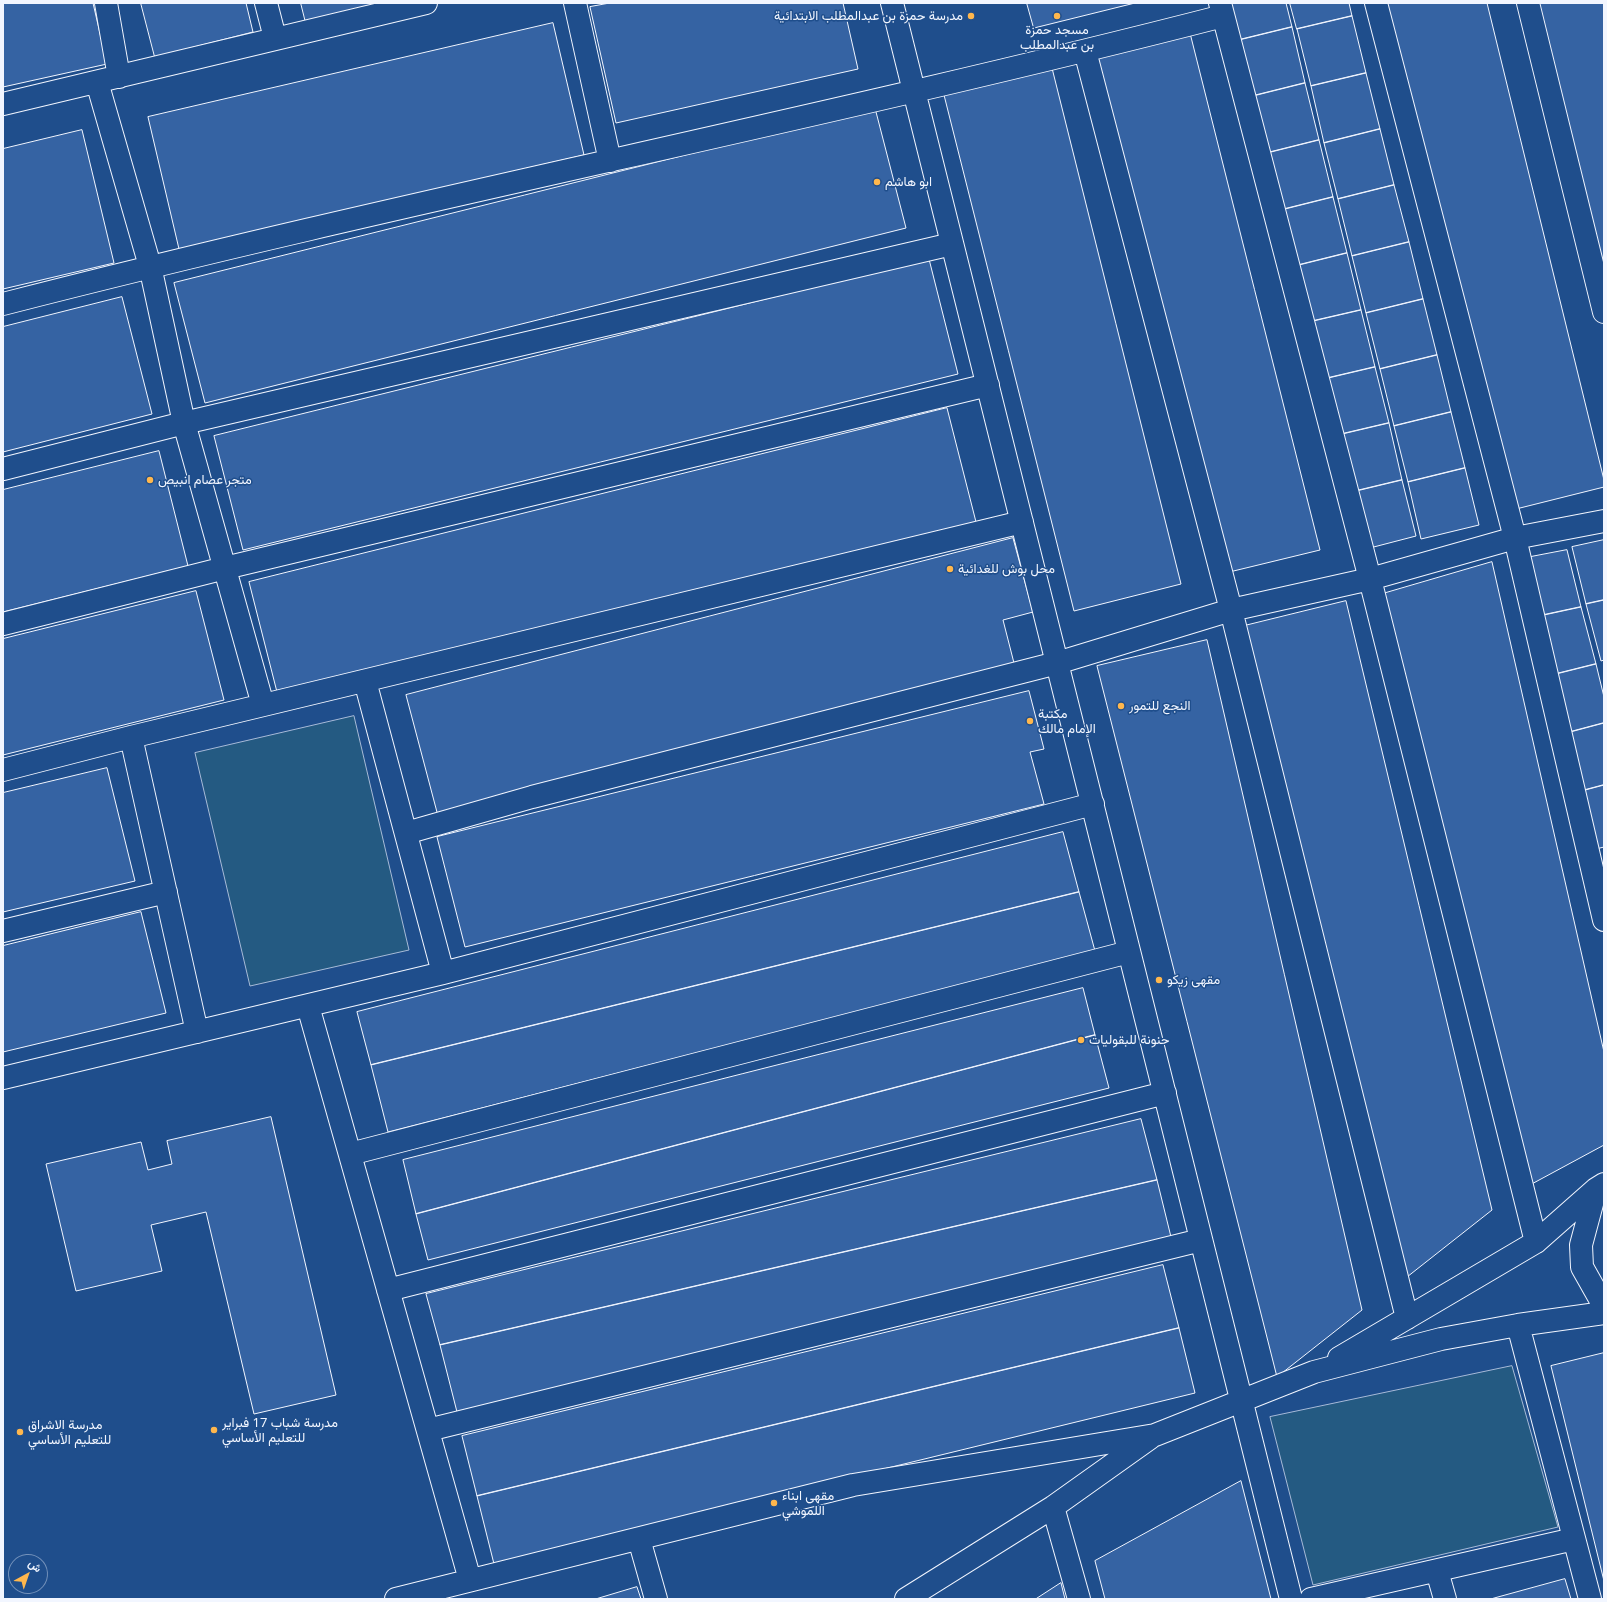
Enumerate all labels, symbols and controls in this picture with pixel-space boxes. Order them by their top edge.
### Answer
place label: مدرسة حمزة بن عبدالمطلب الابتدائية [774,8,963,24]
marker: مدرسة حمزة بن عبدالمطلب الابتدائية [966,11,976,21]
marker: مسجد حمزة بن عبدالمطلب [1052,11,1062,21]
place label: مسجد حمزة بن عبدالمطلب [1020,22,1094,53]
place label: ابو هاشم [885,174,932,190]
marker: ابو هاشم [872,177,882,187]
place label: متجر عصام انبيص [158,472,252,488]
marker: متجر عصام انبيص [145,475,155,485]
place label: محل بوش للغدائية [958,561,1055,577]
marker: محل بوش للغدائية [945,564,955,574]
place label: النجع للتمور [1129,698,1190,714]
marker: النجع للتمور [1116,701,1126,711]
place label: مكتبة الإمام مالك [1038,706,1096,737]
marker: مكتبة الإمام مالك [1025,716,1035,726]
place label: مقهى زيكو [1167,972,1220,988]
marker: مقهى زيكو [1154,975,1164,985]
place label: حنونة للبقوليات [1089,1032,1170,1048]
marker: حنونة للبقوليات [1076,1035,1086,1045]
place label: مدرسة شباب 17 فبراير للتعليم الأساسي [222,1415,338,1446]
place label: مدرسة الاشراق للتعليم الأساسي [28,1417,111,1448]
marker: مدرسة شباب 17 فبراير للتعليم الأساسي [209,1425,219,1435]
marker: مدرسة الاشراق للتعليم الأساسي [15,1427,25,1437]
place label: مقهى ابناء اللموشي [782,1488,834,1519]
marker: مقهى ابناء اللموشي [769,1498,779,1508]
north arrow [8,1554,48,1594]
text: ش [26,1555,45,1575]

